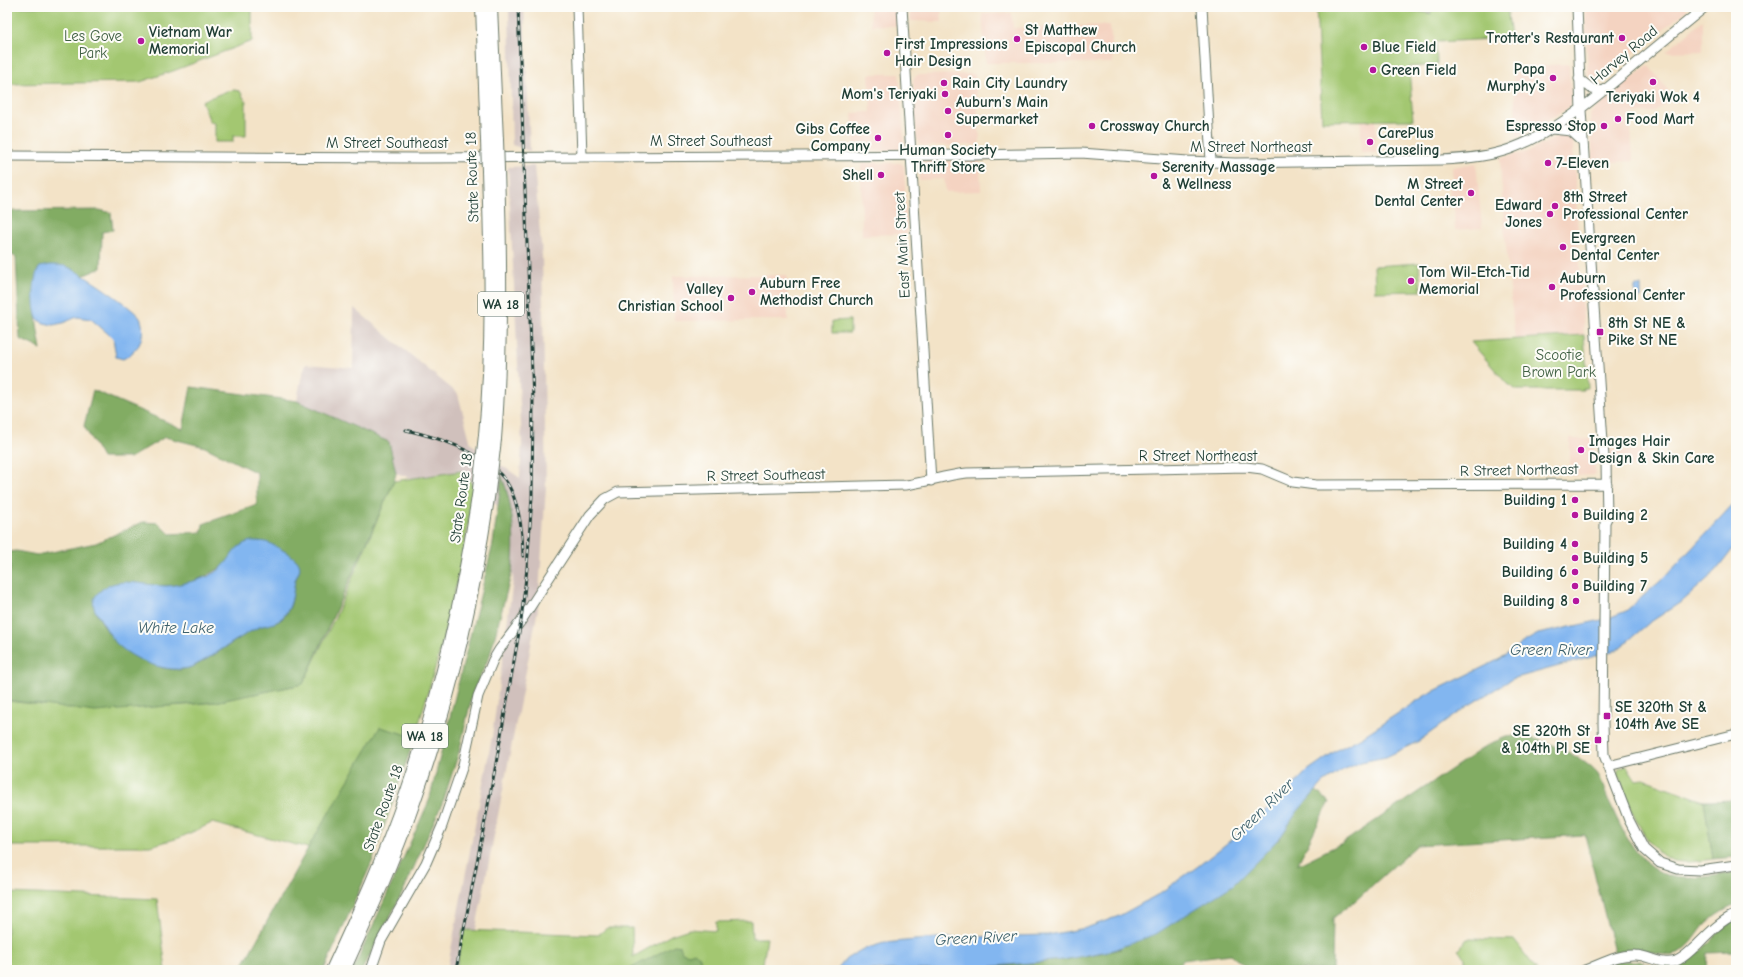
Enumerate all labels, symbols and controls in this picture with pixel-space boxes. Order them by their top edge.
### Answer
place label: St Matthew Episcopal Church [1025,21,1136,56]
street label: Harvey Road [1587,22,1661,88]
place label: Vietnam War Memorial [149,23,232,58]
park label: Les Gove Park [64,27,122,62]
place label: Trotter's Restaurant [1486,29,1615,47]
marker: Trotter's Restaurant [1617,33,1627,43]
marker: St Matthew Episcopal Church [1012,34,1022,44]
place label: First Impressions Hair Design [895,35,1008,70]
marker: Vietnam War Memorial [136,36,146,46]
place label: Blue Field [1372,38,1436,56]
marker: Blue Field [1359,42,1369,52]
marker: First Impressions Hair Design [882,48,892,58]
place label: Papa Murphy's [1487,60,1545,95]
place label: Green Field [1381,61,1457,79]
marker: Green Field [1368,65,1378,75]
marker: Papa Murphy's [1548,73,1558,83]
place label: Rain City Laundry [952,74,1067,92]
marker: Teriyaki Wok 4 [1648,77,1658,87]
marker: Rain City Laundry [939,78,949,88]
place label: Mom's Teriyaki [842,85,937,103]
place label: Teriyaki Wok 4 [1606,88,1700,106]
marker: Mom's Teriyaki [940,89,950,99]
place label: Auburn's Main Supermarket [956,93,1048,128]
marker: Auburn's Main Supermarket [943,106,953,116]
place label: Food Mart [1626,110,1695,128]
marker: Food Mart [1613,114,1623,124]
place label: Crossway Church [1100,117,1210,135]
place label: Espresso Stop [1506,117,1596,135]
place label: Gibs Coffee Company [795,120,870,155]
marker: Crossway Church [1087,121,1097,131]
marker: Espresso Stop [1599,121,1609,131]
place label: CarePlus Couseling [1378,124,1440,159]
marker: Human Society Thrift Store [943,130,953,140]
street label: State Route 18 [461,131,483,223]
street label: M Street Southeast [650,132,773,150]
marker: Gibs Coffee Company [873,133,883,143]
street label: M Street Southeast [326,134,449,152]
marker: CarePlus Couseling [1365,137,1375,147]
street label: M Street Northeast [1190,138,1313,156]
place label: Human Society Thrift Store [899,141,997,176]
place label: 7-Eleven [1556,154,1609,172]
place label: Serenity Massage & Wellness [1162,158,1275,193]
marker: 7-Eleven [1543,158,1553,168]
place label: Shell [842,166,873,184]
marker: Shell [876,170,886,180]
marker: Serenity Massage & Wellness [1149,171,1159,181]
place label: M Street Dental Center [1375,175,1464,210]
marker: M Street Dental Center [1466,188,1476,198]
place label: 8th Street Professional Center [1563,188,1688,223]
street label: East Main Street [890,190,914,299]
place label: Edward Jones [1495,196,1542,231]
marker: 8th Street Professional Center [1550,201,1560,211]
marker: Edward Jones [1545,209,1555,219]
place label: Evergreen Dental Center [1571,229,1659,264]
marker: Evergreen Dental Center [1558,242,1568,252]
place label: Tom Wil-Etch-Tid Memorial [1419,263,1530,298]
place label: Auburn Professional Center [1560,269,1685,304]
place label: Auburn Free Methodist Church [760,274,874,309]
marker: Tom Wil-Etch-Tid Memorial [1406,276,1416,286]
place label: Valley Christian School [618,280,723,315]
marker: Auburn Professional Center [1547,282,1557,292]
marker: Auburn Free Methodist Church [747,287,757,297]
road number: WA 18 [478,292,524,316]
marker: Valley Christian School [726,293,736,303]
place label: 8th St NE & Pike St NE [1608,314,1686,349]
marker: 8th St NE & Pike St NE [1595,327,1605,337]
park label: Scootie Brown Park [1522,346,1597,381]
place label: Images Hair Design & Skin Care [1589,432,1714,467]
marker: Images Hair Design & Skin Care [1576,445,1586,455]
street label: R Street Northeast [1139,447,1258,465]
street label: State Route 18 [446,452,476,544]
street label: R Street Northeast [1460,460,1579,480]
street label: R Street Southeast [707,465,826,485]
place label: Building 1 [1504,491,1567,509]
marker: Building 1 [1570,495,1580,505]
place label: Building 2 [1583,506,1648,524]
marker: Building 2 [1570,510,1580,520]
place label: Building 4 [1503,535,1567,553]
marker: Building 4 [1570,539,1580,549]
place label: Building 5 [1583,549,1648,567]
marker: Building 5 [1570,553,1580,563]
place label: Building 6 [1502,563,1567,581]
marker: Building 6 [1570,567,1580,577]
place label: Building 7 [1583,577,1647,595]
marker: Building 7 [1570,581,1580,591]
place label: Building 8 [1503,592,1568,610]
marker: Building 8 [1571,596,1581,606]
water label: White Lake [138,619,214,637]
water label: Green River [1510,641,1593,659]
place label: SE 320th St & 104th Ave SE [1615,698,1707,733]
marker: SE 320th St & 104th Ave SE [1602,711,1612,721]
place label: SE 320th St & 104th Pl SE [1501,722,1591,757]
road number: WA 18 [402,724,448,748]
marker: SE 320th St & 104th Pl SE [1593,735,1603,745]
street label: State Route 18 [359,762,407,854]
water label: Green River [1226,775,1298,845]
water label: Green River [935,927,1018,949]

